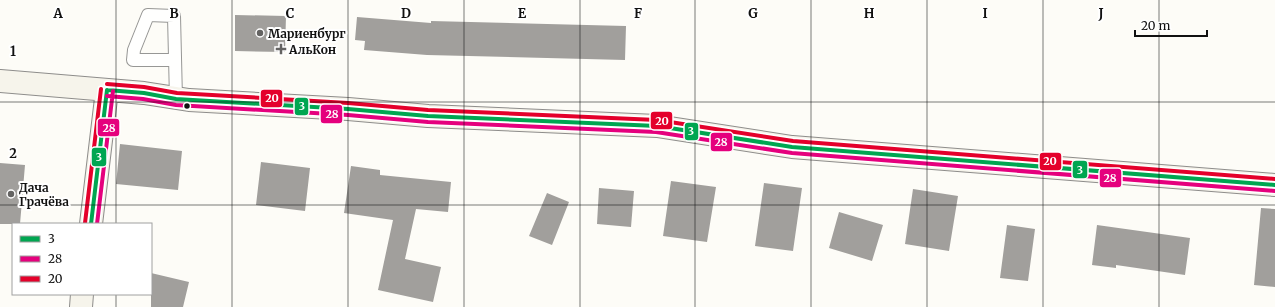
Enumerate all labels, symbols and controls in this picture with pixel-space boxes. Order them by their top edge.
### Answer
text: A [52,5,63,22]
text: B [169,5,179,22]
text: C [286,5,295,22]
text: D [401,5,411,22]
text: E [518,5,527,22]
text: F [634,5,642,22]
text: G [748,5,758,22]
text: H [864,5,875,22]
text: I [982,5,988,22]
text: J [1097,5,1104,22]
scale bar [1135,12,1207,38]
text: 20 m [1141,18,1170,33]
place label: Мариенбург [268,26,346,41]
marker: Мариенбург [255,28,265,38]
place label: АльКон [288,42,337,57]
text: 1 [10,43,16,60]
marker: АльКон [276,44,286,54]
line badge: 20 [260,89,283,108]
text: 20 [265,91,279,105]
line badge: 3 [294,97,309,116]
text: 3 [299,99,305,113]
unlabelled marker [182,101,192,111]
line badge: 28 [320,104,343,124]
text: 28 [325,107,339,121]
line badge: 20 [650,111,673,130]
text: 20 [655,114,669,128]
line badge: 28 [97,118,120,137]
text: 28 [102,121,116,135]
line badge: 3 [684,122,699,141]
text: 3 [688,124,694,138]
line badge: 28 [710,132,733,152]
text: 28 [714,135,728,149]
text: 2 [9,145,17,162]
line badge: 3 [91,147,107,167]
text: 3 [96,150,102,164]
line badge: 20 [1039,152,1062,171]
text: 20 [1043,154,1057,168]
line badge: 3 [1072,160,1088,179]
text: 3 [1077,163,1083,177]
line badge: 28 [1099,168,1122,188]
text: 28 [1103,171,1117,185]
place label: Дача Грачёва [19,180,69,209]
marker: Дача Грачёва [6,189,16,199]
legend [12,223,152,295]
text: 3 [48,231,55,246]
text: 28 [48,251,62,266]
text: 20 [48,271,63,286]

